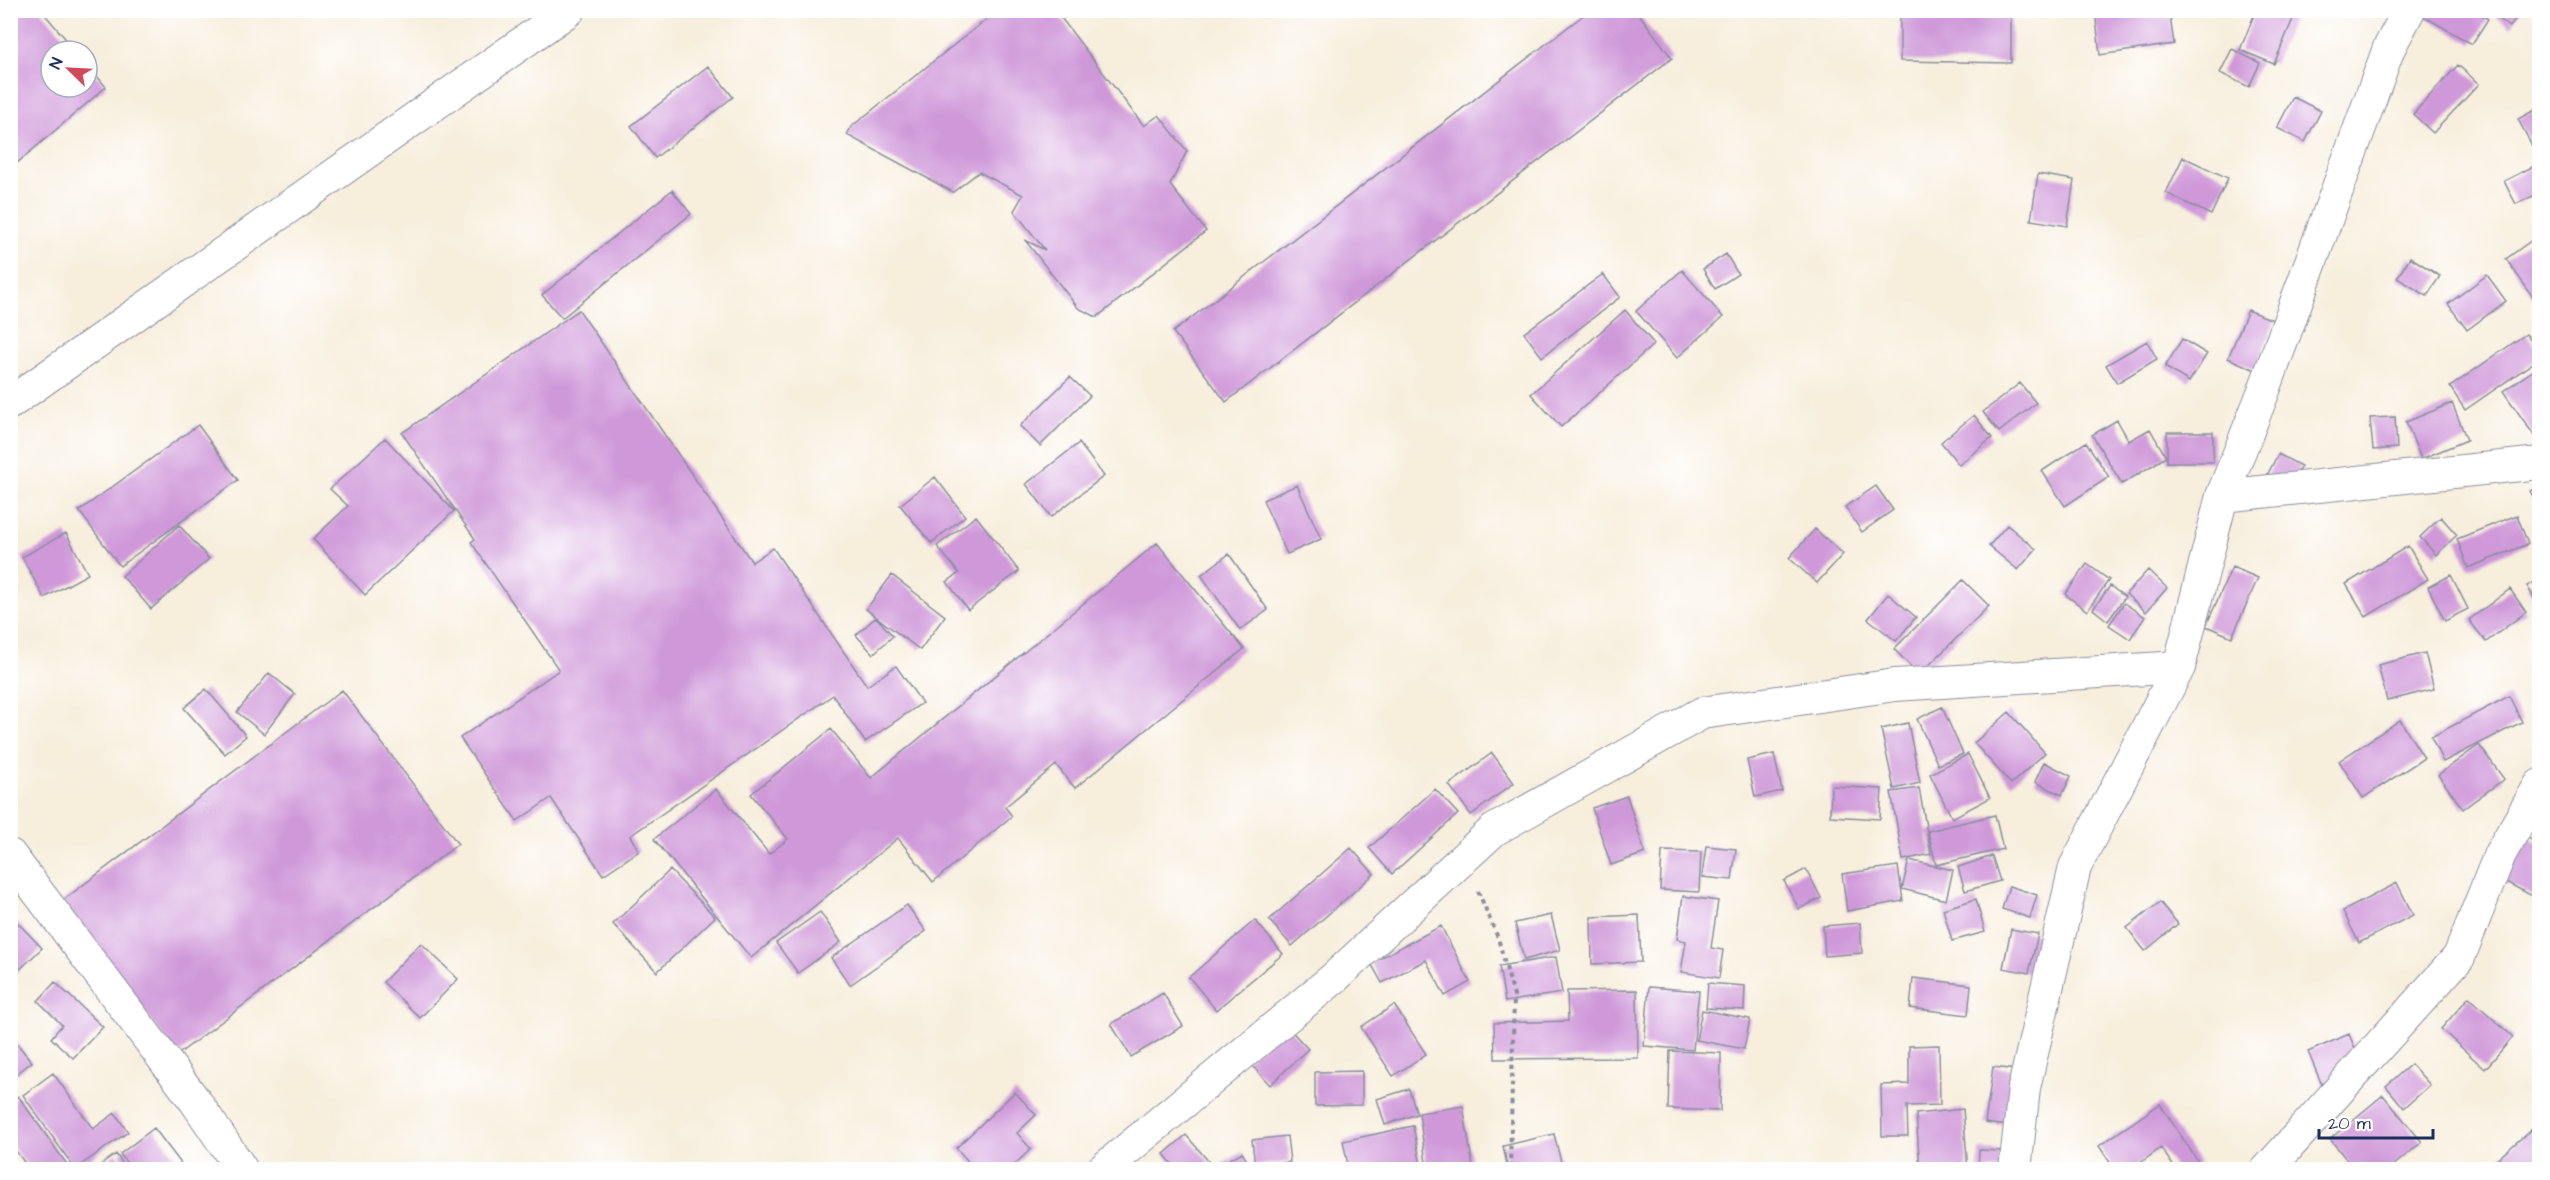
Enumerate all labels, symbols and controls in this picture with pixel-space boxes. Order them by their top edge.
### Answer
north arrow [39,39,99,99]
text: N [44,54,68,72]
scale bar [2319,1102,2433,1140]
text: 20 m [2328,1111,2371,1136]

